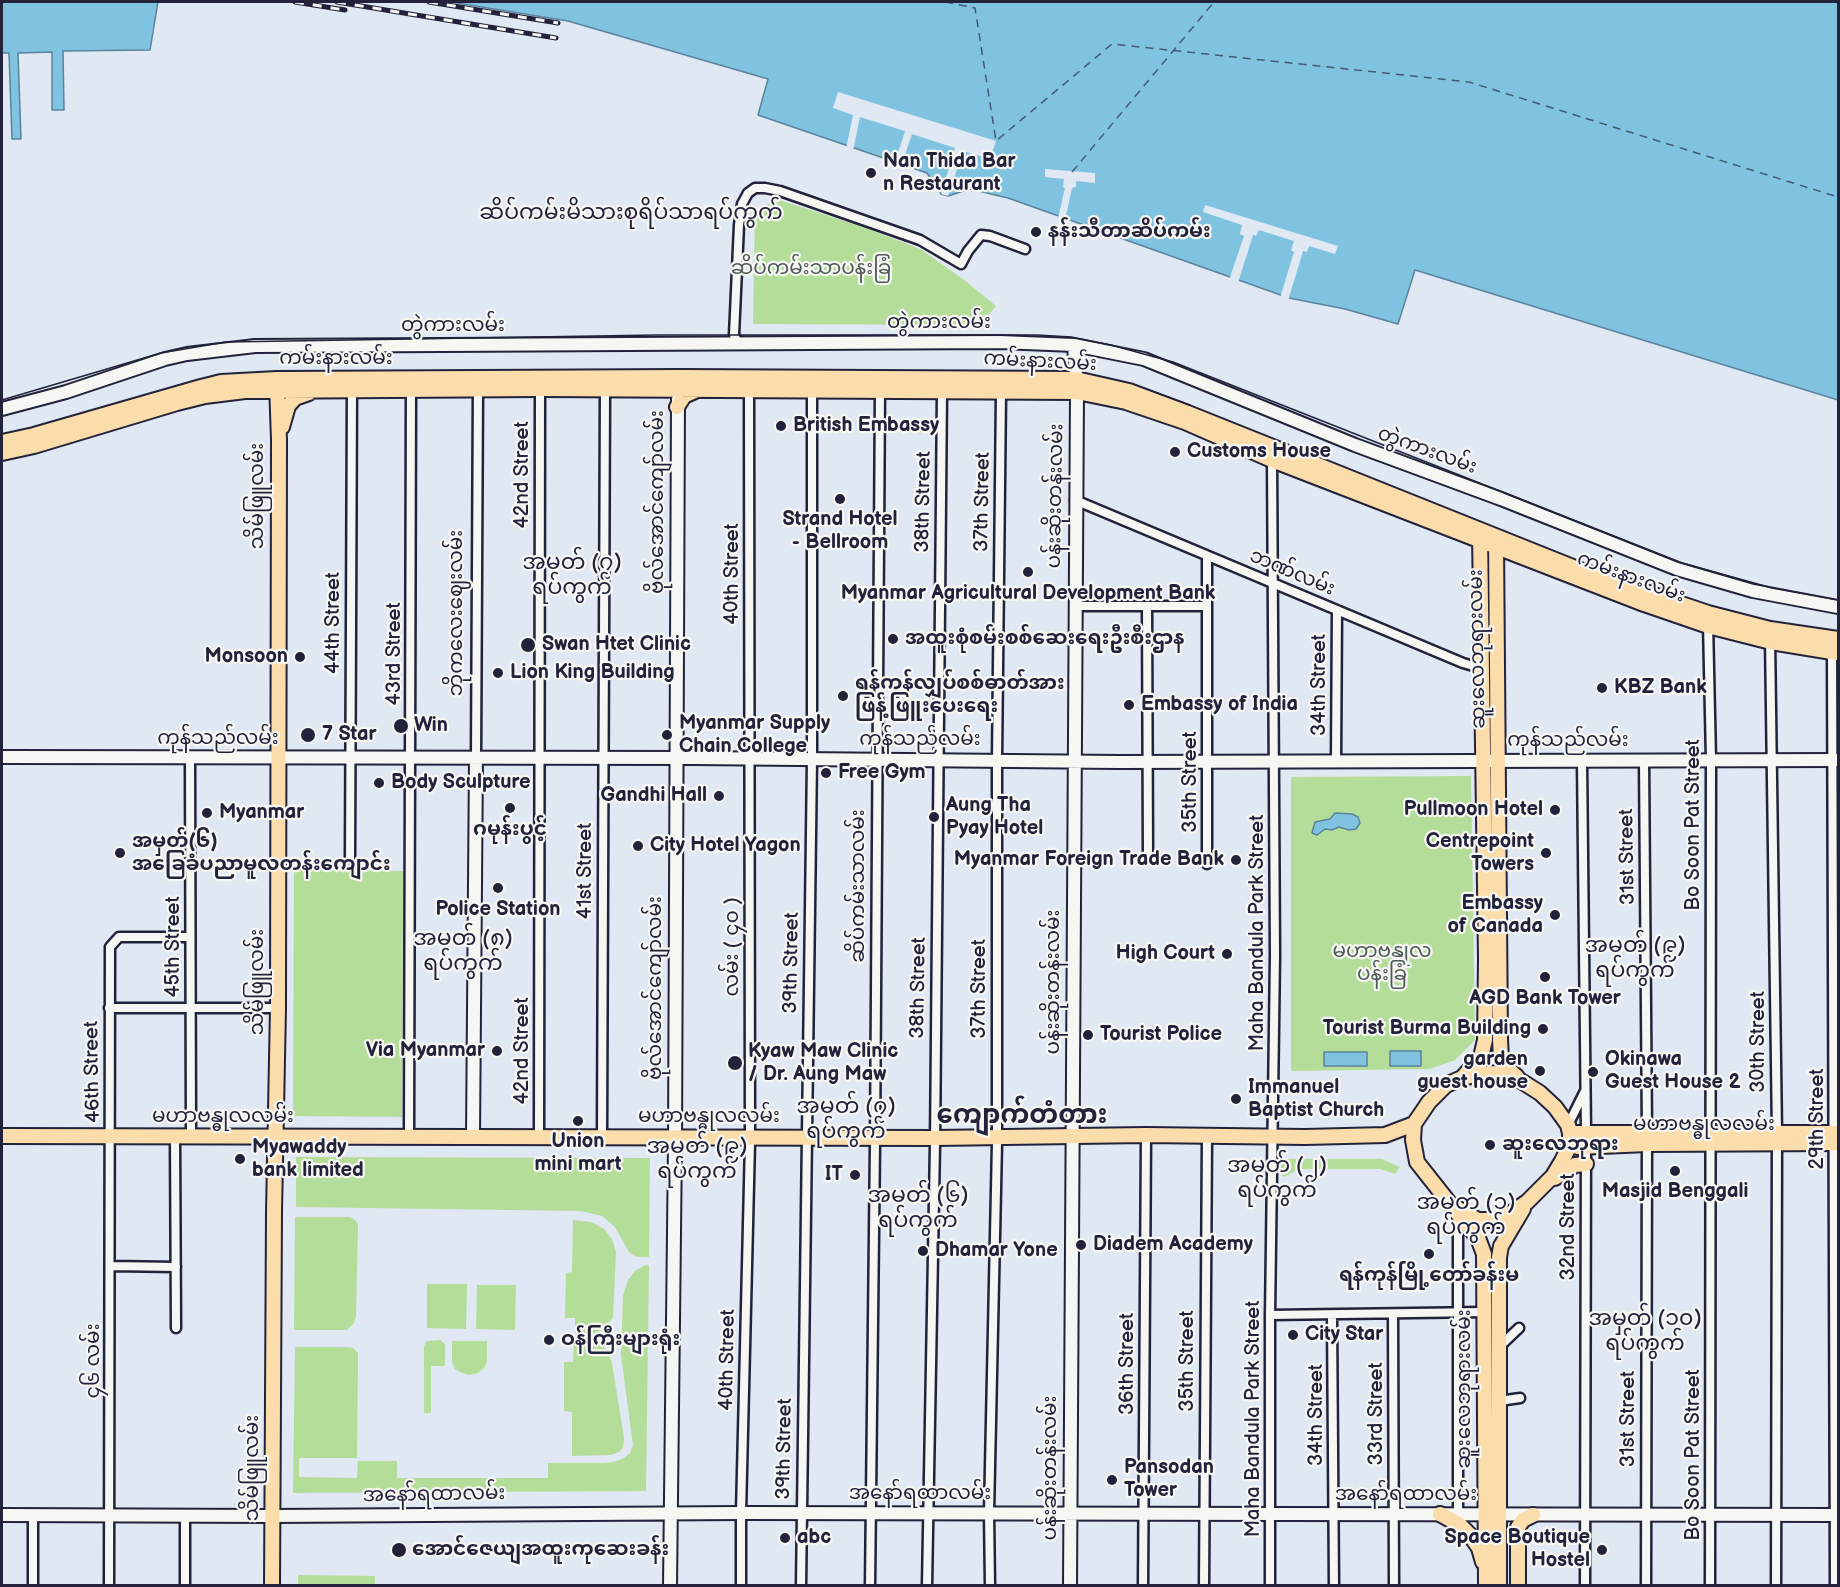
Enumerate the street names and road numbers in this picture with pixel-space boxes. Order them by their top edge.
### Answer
street label: တွဲကားလမ်း [887,311,991,335]
street label: တွဲကားလမ်း [401,314,505,338]
street label: ကမ်းနားလမ်း [279,347,393,371]
street label: ကမ်းနားလမ်း [983,347,1097,377]
street label: ဗိုလ်အောင်ကျော်လမ်း [646,410,670,594]
street label: 42nd Street [511,421,535,529]
street label: တွဲကားလမ်း [1374,422,1480,480]
street label: ပန်းဆိုးတန်းလမ်း [1043,423,1069,569]
street label: သိမ်ဖြူလမ်း [246,443,270,549]
street label: 38th Street [911,451,937,553]
street label: 37th Street [970,452,996,552]
street label: 40th Street [721,523,745,625]
street label: ဘိုကလေးဈေးလမ်း [445,530,469,696]
street label: ဘဏ်လမ်း [1246,544,1338,602]
street label: ကမ်းနားလမ်း [1574,547,1688,609]
street label: ဆူးလေဘုရားလမ်း [1465,569,1491,729]
street label: 44th Street [322,572,346,674]
street label: 43rd Street [383,602,407,706]
street label: 34th Street [1308,634,1332,736]
street label: ကုန်သည်လမ်း [157,727,279,751]
street label: ကုန်သည်လမ်း [859,728,981,752]
street label: ကုန်သည်လမ်း [1507,729,1629,753]
street label: 35th Street [1179,731,1203,833]
street label: Bo Soon Pat Street [1682,739,1706,911]
street label: ဆိပ်ကမ်းသာလမ်း [847,809,871,963]
street label: 31st Street [1615,809,1641,905]
street label: Maha Bandula Park Street [1246,815,1270,1051]
street label: 41st Street [574,823,598,919]
street label: 45th Street [162,896,186,998]
street label: ဗိုလ်အောင်ကျော်လမ်း [644,896,668,1080]
street label: လမ်း ( ၄၀ ) [721,897,745,997]
street label: ပန်းဆိုးတန်းလမ်း [1042,909,1066,1055]
street label: 39th Street [779,912,805,1014]
street label: သိမ်ဖြူလမ်း [246,929,270,1035]
street label: 38th Street [906,937,932,1039]
street label: 37th Street [968,939,992,1039]
street label: 30th Street [1747,991,1771,1093]
street label: 42nd Street [511,997,535,1105]
street label: 46th Street [80,1021,106,1123]
street label: 29th Street [1806,1069,1830,1169]
street label: မဟာဗန္ဓုလလမ်း [152,1105,294,1129]
street label: မဟာဗန္ဓုလလမ်း [638,1105,780,1129]
street label: မဟာဗန္ဓုလလမ်း [1633,1113,1775,1137]
street label: 32nd Street [1557,1173,1581,1281]
street label: Maha Bandula Park Street [1242,1301,1266,1537]
street label: 40th Street [715,1309,741,1411]
street label: ဆူးလေဘုရားလမ်း [1453,1309,1477,1469]
street label: 35th Street [1176,1310,1200,1412]
street label: 36th Street [1116,1313,1140,1415]
street label: ၄၆ လမ်း [82,1323,106,1399]
street label: 33rd Street [1365,1362,1389,1466]
street label: 34th Street [1305,1364,1329,1466]
street label: Bo Soon Pat Street [1682,1369,1706,1541]
street label: 31st Street [1617,1371,1641,1467]
street label: ပန်းဆိုးတန်းလမ်း [1039,1395,1063,1541]
street label: 39th Street [772,1398,798,1500]
street label: သိမ်ဖြူလမ်း [241,1415,265,1521]
street label: အနော်ရထာလမ်း [363,1482,505,1508]
street label: အနော်ရထာလမ်း [849,1482,991,1506]
street label: အနော်ရထာလမ်း [1335,1483,1477,1507]

